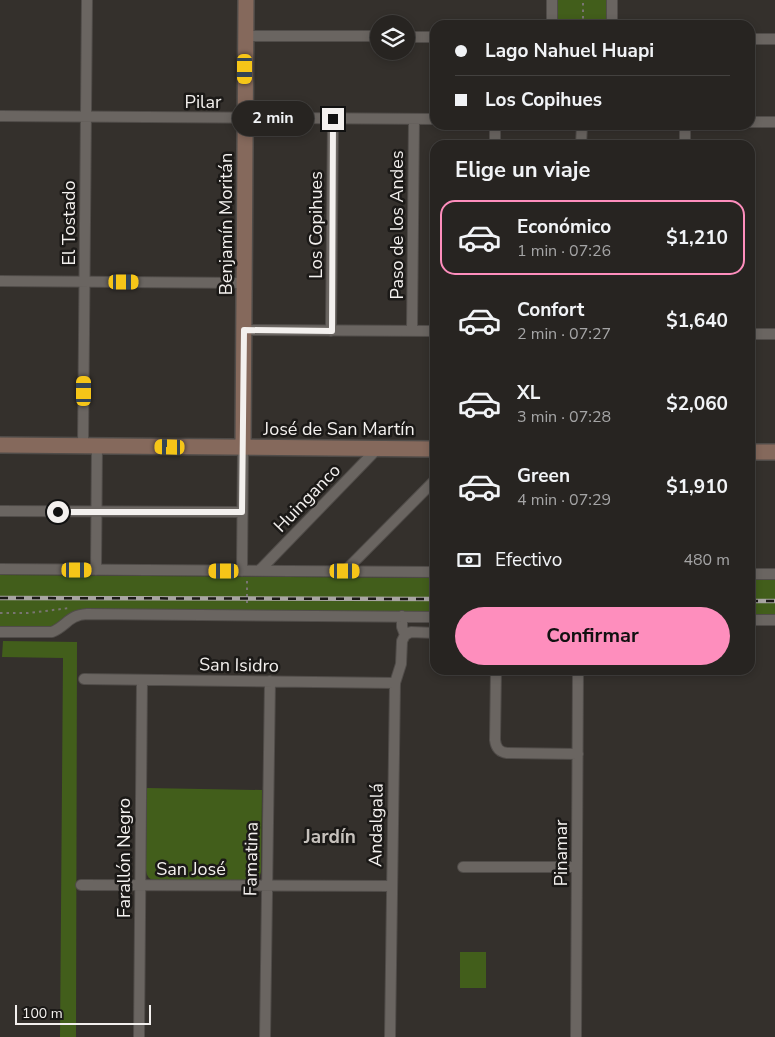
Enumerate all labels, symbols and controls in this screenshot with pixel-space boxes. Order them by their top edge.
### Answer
map controls [370,15,415,60]
button: layers [370,15,415,60]
text: Lago Nahuel Huapi [485,38,654,64]
car [237,54,252,84]
text: Los Copihues [485,87,602,113]
street label: Pilar [185,90,222,114]
callout: 2 min [233,102,316,136]
text: 2 min [252,107,294,129]
route end [322,108,344,130]
street label: Paso de los Andes [385,150,409,300]
street label: Benjamín Moritán [214,153,238,295]
text: Elige un viaje [455,155,590,185]
street label: Los Copihues [304,171,328,279]
street label: El Tostado [57,181,81,265]
text: Económico [517,214,611,240]
icon: car [457,215,502,260]
text: $1,210 [666,225,728,251]
text: 1 min · 07:26 [517,240,611,262]
car [109,275,139,290]
text: Confort [517,297,584,323]
icon: car [457,298,502,343]
text: $1,640 [666,308,728,334]
text: 2 min · 07:27 [517,323,611,345]
car [76,376,91,406]
text: XL [517,380,540,406]
icon: car [457,381,502,426]
text: $2,060 [666,391,728,417]
text: 3 min · 07:28 [517,406,611,428]
street label: José de San Martín [262,417,415,441]
car [154,439,185,455]
street label: Huinganco [268,458,346,538]
text: Green [517,463,570,489]
icon: car [457,464,502,509]
text: $1,910 [666,474,728,500]
text: 4 min · 07:29 [517,489,611,511]
route start [47,501,69,523]
icon: cash [455,546,483,574]
text: Efectivo [495,547,562,573]
text: 480 m [683,549,730,571]
car [62,563,92,578]
car [209,564,239,579]
car [330,564,360,579]
button: Confirmar [455,607,730,665]
street label: San Isidro [199,652,279,678]
street label: Andalgalá [363,783,389,867]
street label: Farallón Negro [112,798,136,918]
street label: Pinamar [549,819,573,886]
street label: Famatina [238,822,264,896]
district label: Jardín [303,824,356,850]
street label: San José [156,857,226,881]
scale bar [15,1002,151,1025]
text: 100 m [22,1004,63,1023]

